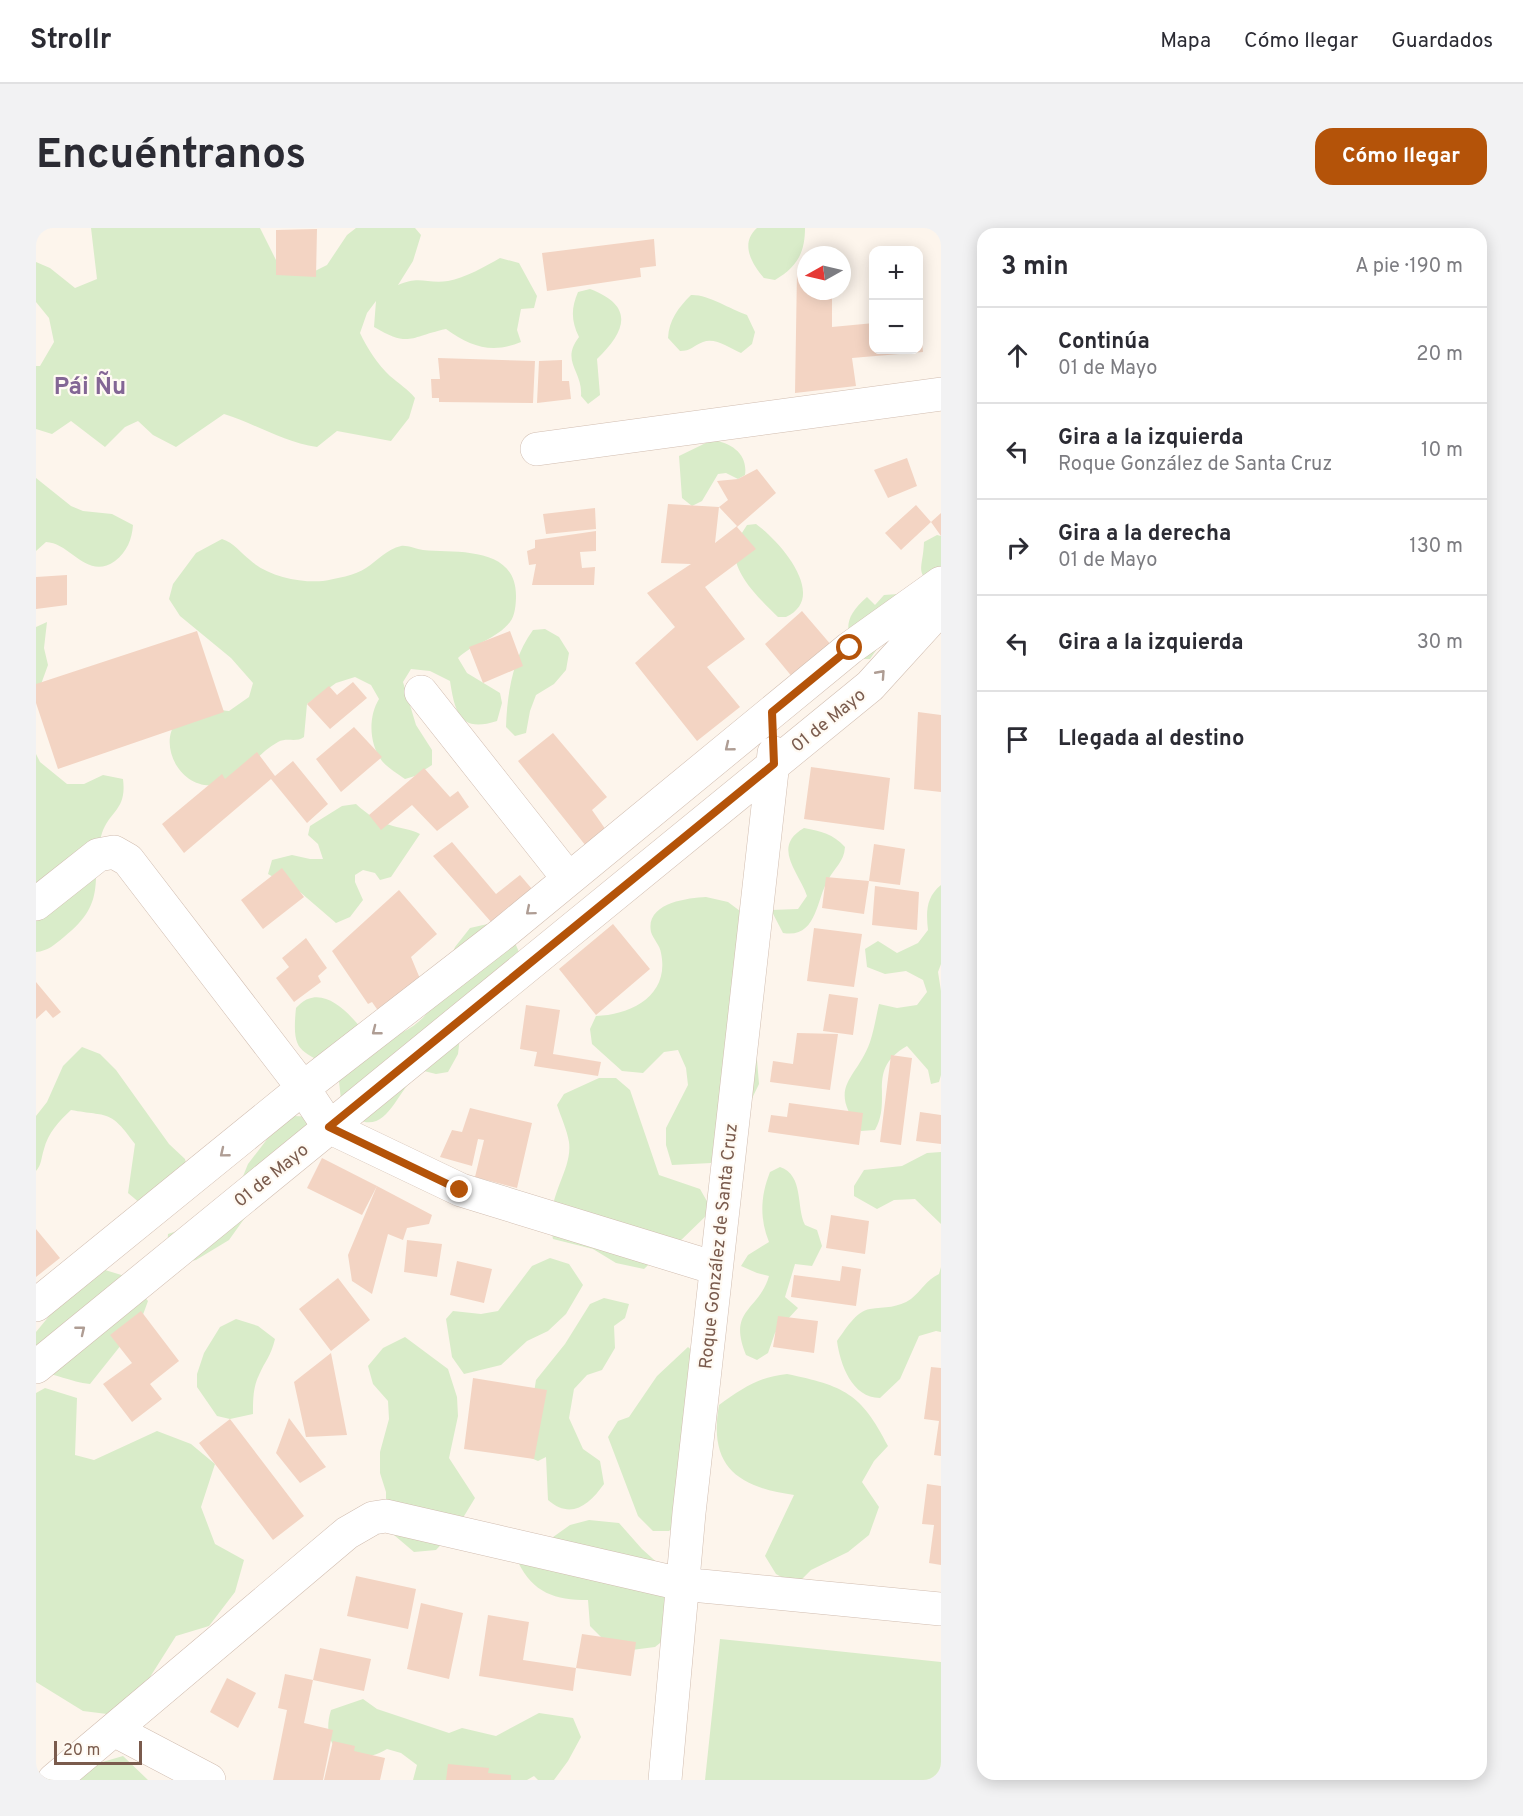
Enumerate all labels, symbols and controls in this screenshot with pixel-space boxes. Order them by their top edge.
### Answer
text: Strollr [30,23,112,59]
text: Mapa [1160,28,1211,55]
text: Cómo llegar [1244,28,1358,55]
text: Guardados [1391,28,1493,55]
button: Cómo llegar [1315,128,1487,185]
text: Encuéntranos [36,130,306,183]
north arrow [797,246,851,300]
map controls [869,246,923,354]
button: + [869,246,923,300]
text: 3 min [1001,251,1069,284]
text: A pie · 190 m [1355,254,1463,280]
button: − [869,300,923,354]
text: Continúa [1058,329,1150,356]
icon: ahead [1001,339,1034,372]
text: 20 m [1416,342,1463,368]
text: 01 de Mayo [1058,356,1157,382]
district label: Pa´i Ñu [54,371,126,403]
text: Gira a la izquierda [1058,425,1244,452]
icon: left [1001,435,1034,468]
text: 10 m [1421,438,1463,464]
text: Roque González de Santa Cruz [1058,452,1332,478]
text: Gira a la derecha [1058,521,1231,548]
icon: right [1001,531,1034,564]
text: 130 m [1409,534,1463,560]
text: 01 de Mayo [1058,548,1157,574]
icon: left [1001,627,1034,660]
text: Gira a la izquierda [1058,630,1244,657]
text: 30 m [1417,630,1463,656]
route start [836,634,862,660]
one-way arrow [874,670,885,681]
street label: 01 de Mayo [787,684,871,758]
icon: arrive [1001,723,1034,756]
text: Llegada al destino [1058,726,1244,753]
one-way arrow [725,740,736,751]
one-way arrow [526,904,537,915]
one-way arrow [372,1024,383,1035]
street label: Roque González de Santa Cruz [695,1122,744,1370]
street label: 01 de Mayo [230,1139,314,1213]
one-way arrow [219,1145,230,1156]
route end [446,1176,472,1202]
one-way arrow [74,1327,85,1338]
scale bar [54,1738,142,1766]
text: 20 m [63,1741,100,1761]

